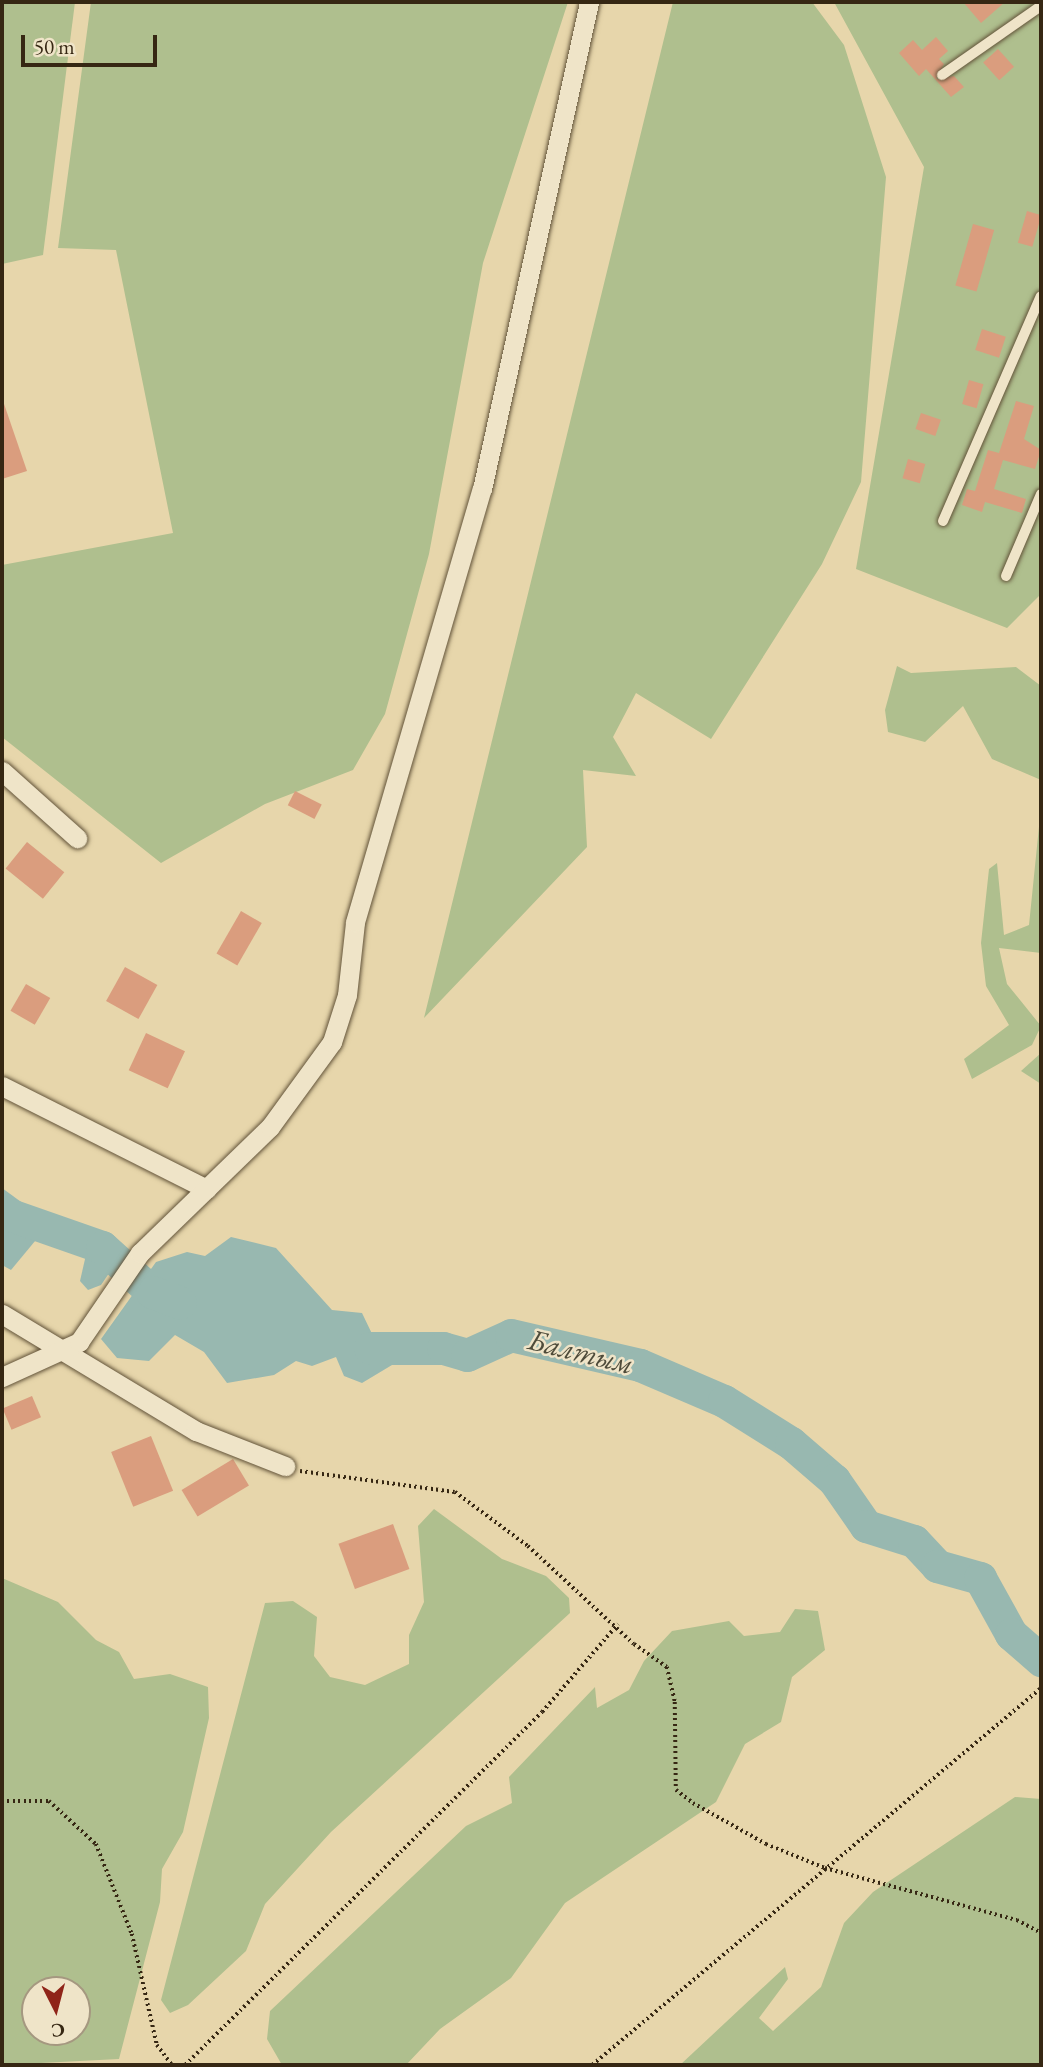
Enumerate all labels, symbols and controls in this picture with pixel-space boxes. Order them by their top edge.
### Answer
scale bar [24,21,161,65]
text: 50 m [34,33,75,60]
water label: Балтым [524,1322,638,1382]
north arrow [21,1976,91,2046]
text: С [50,2017,66,2044]

